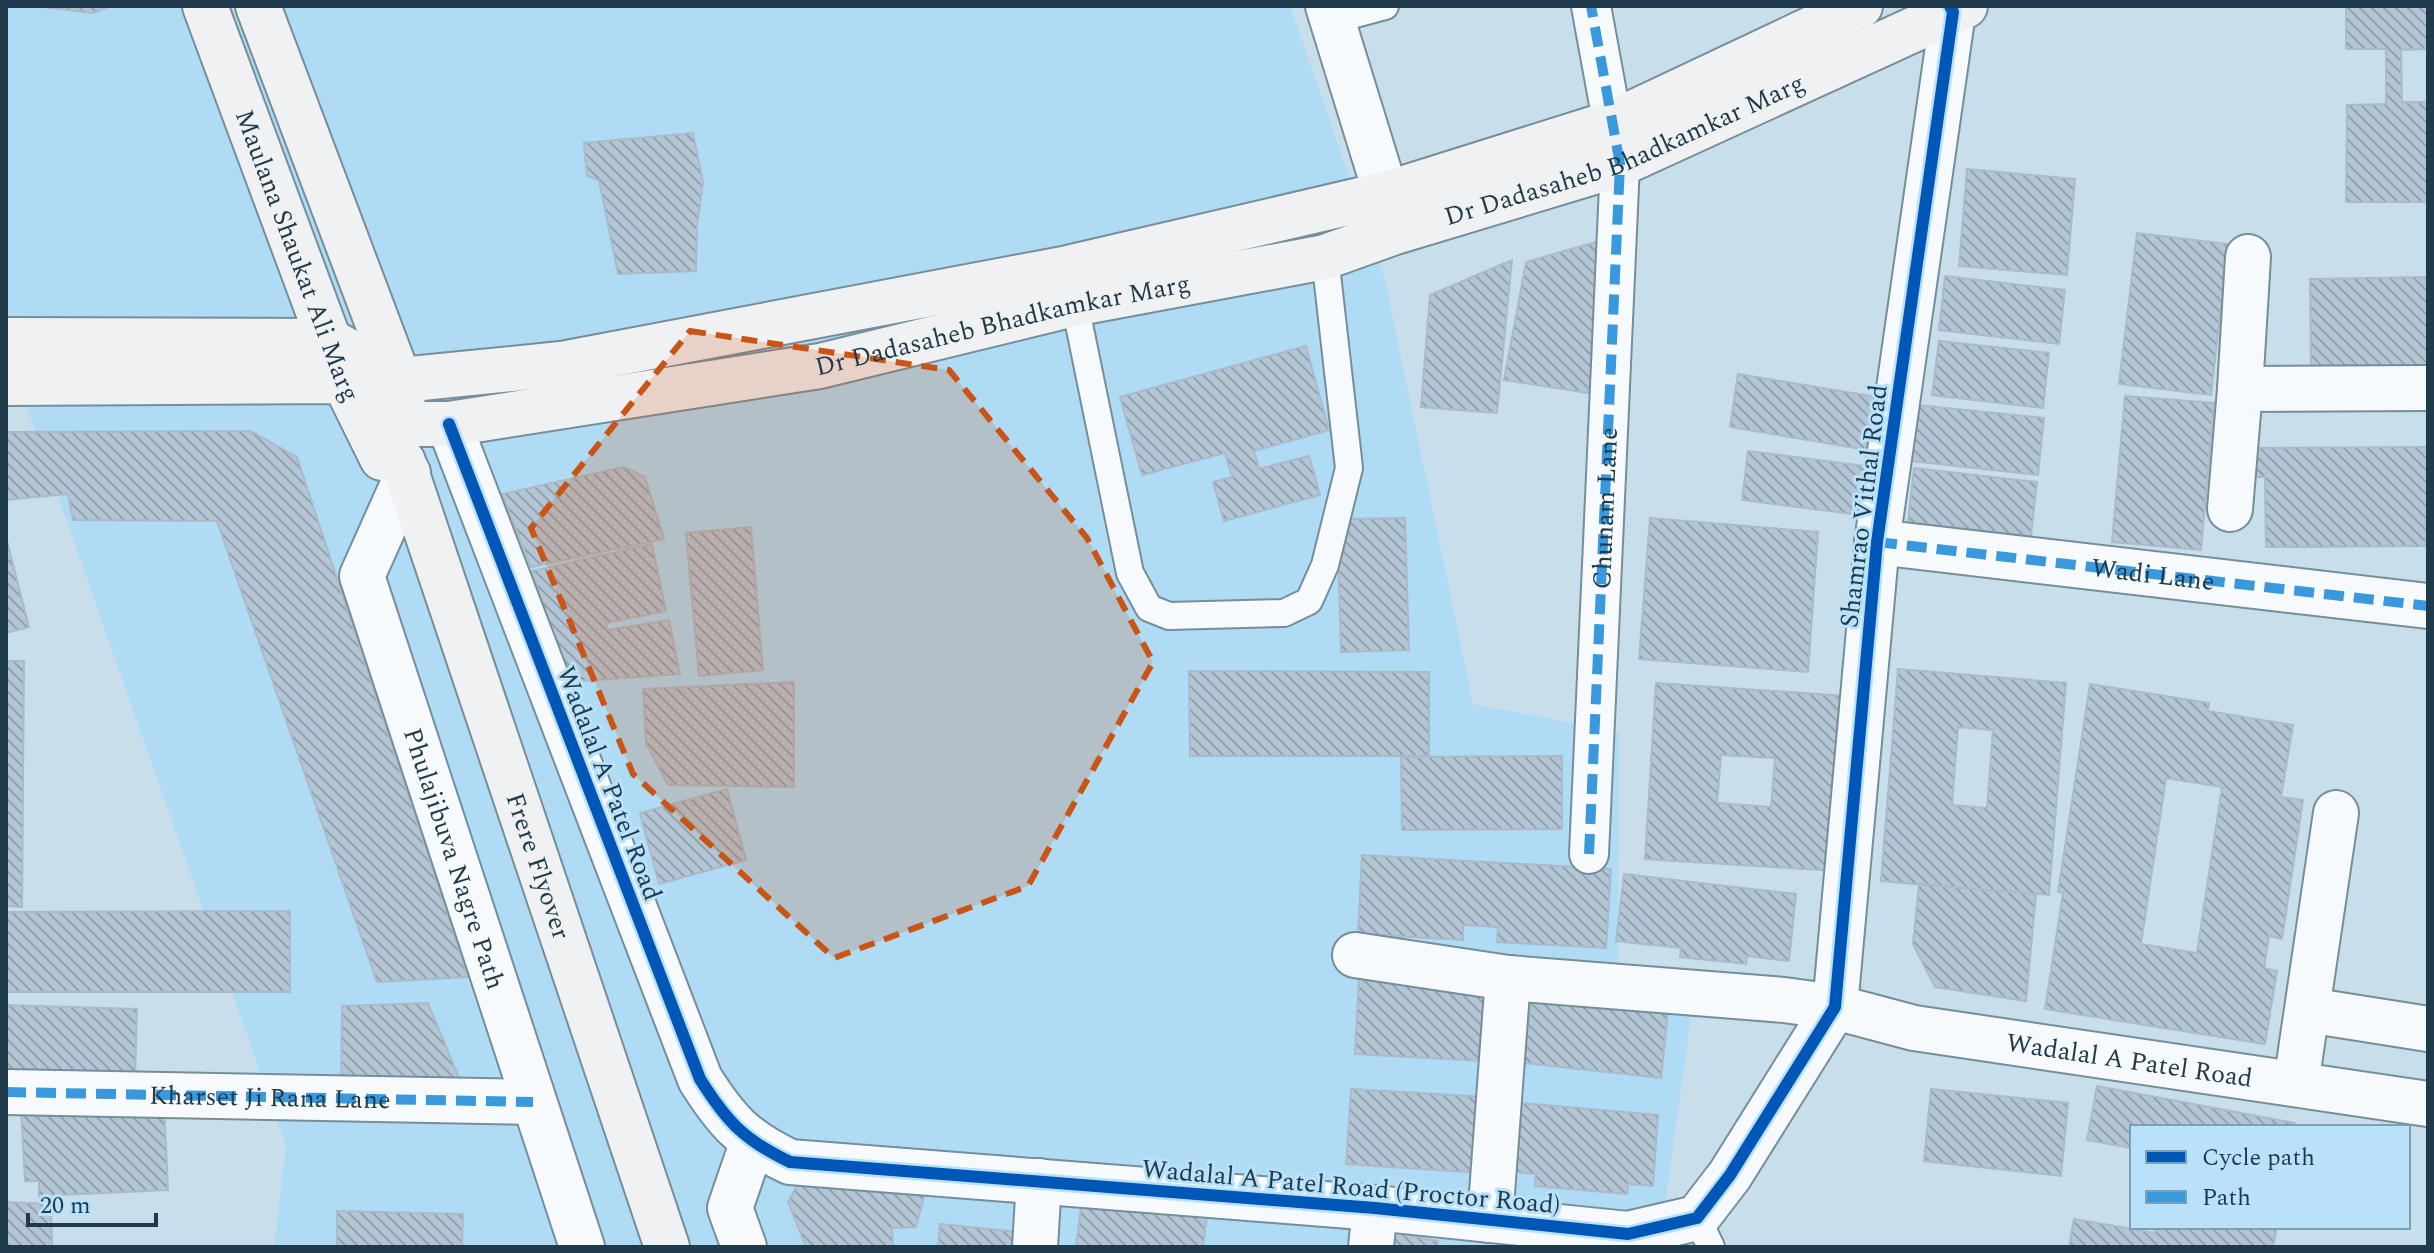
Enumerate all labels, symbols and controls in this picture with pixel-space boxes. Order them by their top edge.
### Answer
street label: Dr Dadasaheb Bhadkamkar Marg [1439,63,1811,237]
street label: Maulana Shaukat Ali Marg [224,104,370,409]
street label: Dr Dadasaheb Bhadkamkar Marg [811,264,1194,388]
street label: Shamrao Vithal Road [1829,382,1899,630]
street label: Chunam Lane [1582,427,1629,590]
street label: Wadi Lane [2089,548,2217,602]
street label: Wadalal A Patel Road [546,660,672,907]
street label: Phulajibuva Nagre Path [392,723,515,995]
street label: Frere Flyover [495,787,581,945]
street label: Wadalal A Patel Road [2003,1023,2255,1099]
street label: Kharset Ji Rana Lane [149,1076,391,1120]
legend [2130,1125,2410,1229]
text: Cycle path [2202,1140,2315,1176]
street label: Wadalal A Patel Road (Proctor Road) [1140,1149,1562,1225]
scale bar [28,1177,156,1227]
text: Path [2202,1180,2251,1216]
text: 20 m [40,1188,91,1224]

